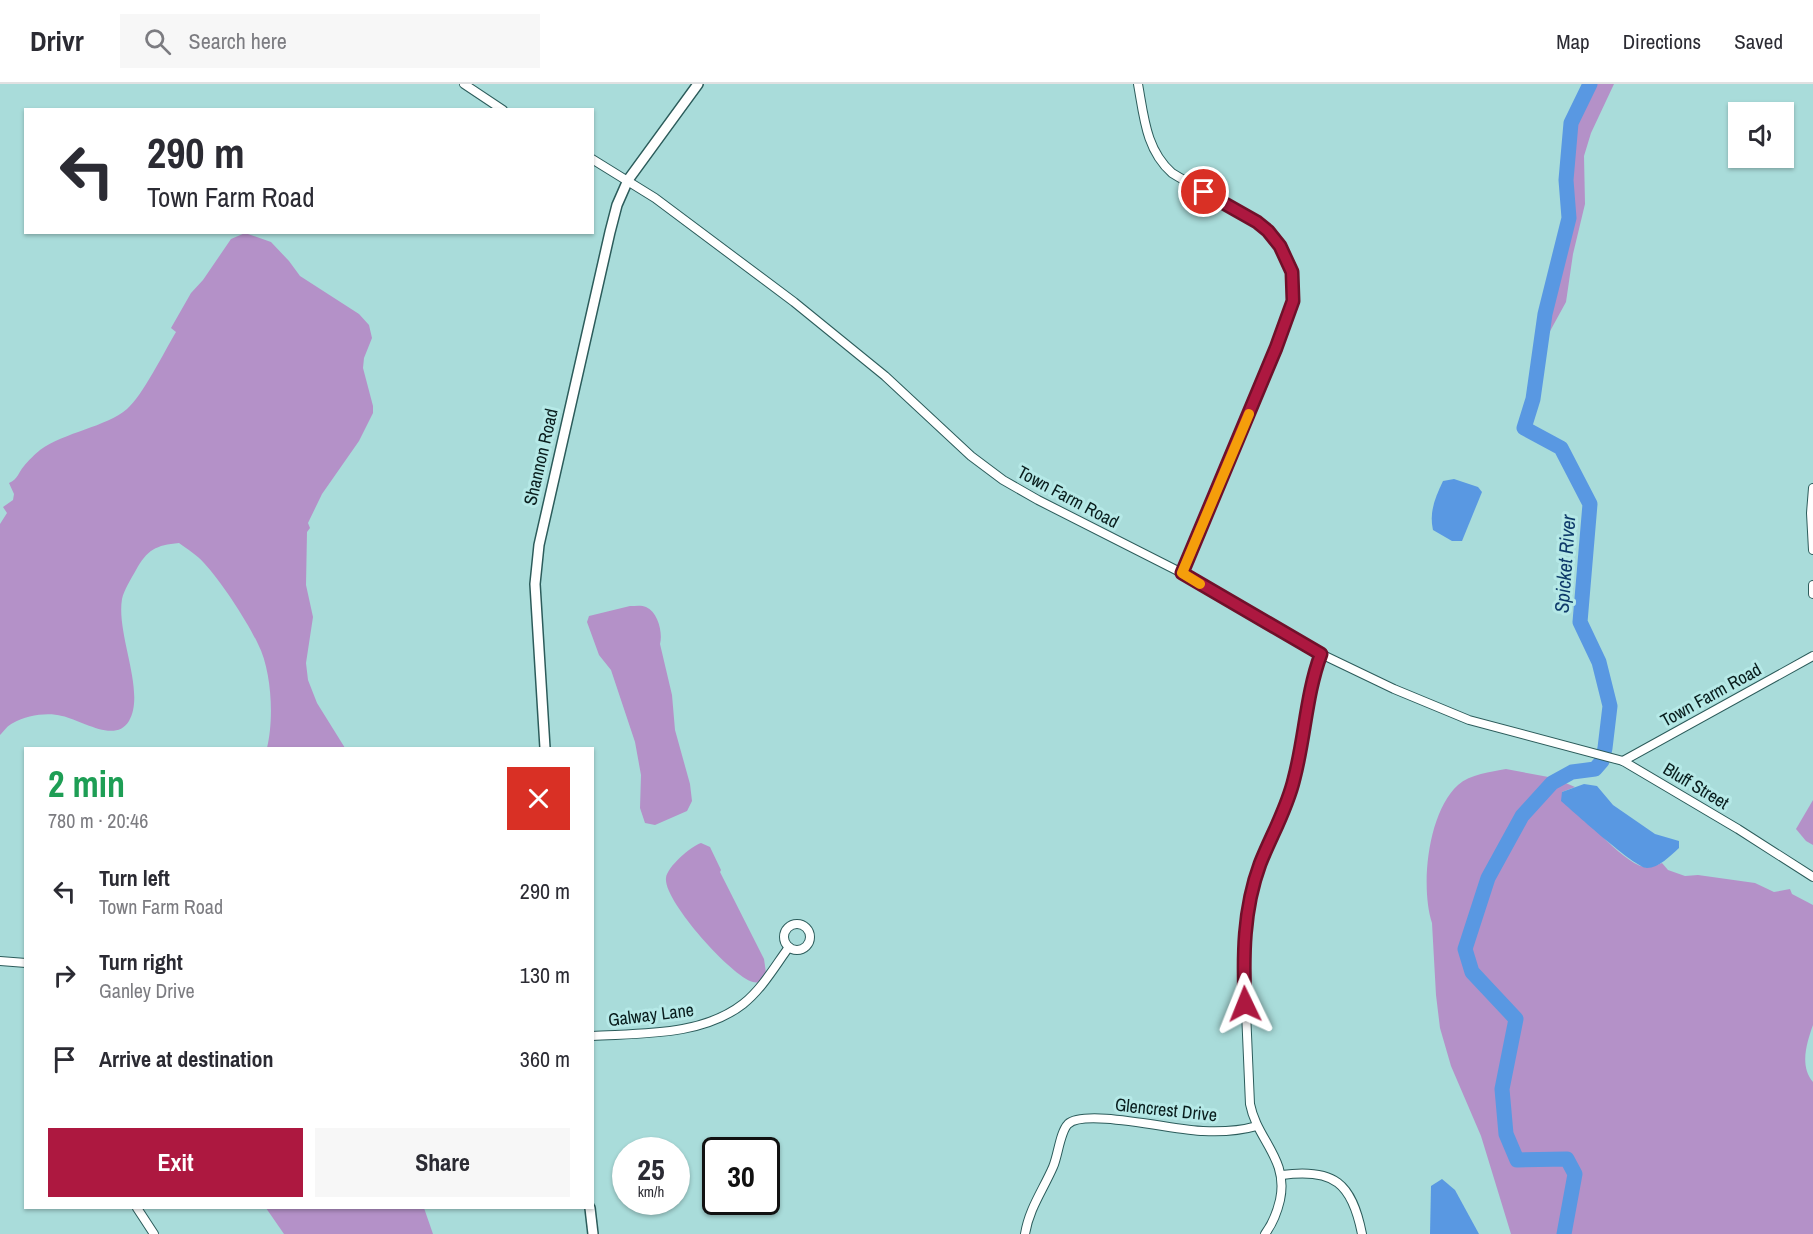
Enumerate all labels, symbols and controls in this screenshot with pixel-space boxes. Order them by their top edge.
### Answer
search box [120,14,540,68]
text: Drivr [30,22,84,60]
icon: search [141,25,174,58]
text: Search here [189,26,287,56]
text: Map [1556,27,1590,56]
text: Directions [1623,27,1701,56]
text: Saved [1734,27,1783,56]
map controls [1728,102,1794,168]
button: sound [1728,102,1794,168]
text: 290 m [147,125,245,181]
icon: left [48,132,126,210]
pin [1178,166,1229,217]
icon: arrive [1187,175,1220,208]
text: Town Farm Road [147,179,314,215]
street label: Shannon Road [517,406,564,508]
street label: Town Farm Road [1013,459,1123,534]
water label: Spicket River [1548,513,1581,614]
street label: Town Farm Road [1656,657,1766,733]
street label: Bluff Street [1659,756,1734,815]
text: 2 min [48,760,125,808]
button: close [507,767,570,830]
text: 780 m · 20:46 [48,807,148,834]
text: Turn left [99,863,170,893]
icon: left [48,875,81,908]
text: 290 m [520,876,570,906]
text: Town Farm Road [99,893,223,920]
text: Turn right [99,947,183,977]
icon: right [48,959,81,992]
text: 130 m [520,960,570,990]
position arrow [1213,972,1277,1036]
text: Ganley Drive [99,977,195,1004]
street label: Galway Lane [607,997,695,1032]
icon: arrive [48,1043,81,1076]
text: Arrive at destination [99,1044,273,1074]
text: 360 m [520,1044,570,1074]
street label: Glencrest Drive [1114,1092,1218,1127]
button: Exit [48,1128,303,1197]
button: Share [315,1128,570,1197]
speed limit sign: 30 [702,1137,780,1215]
text: 25 [637,1149,665,1189]
text: km/h [638,1181,664,1202]

